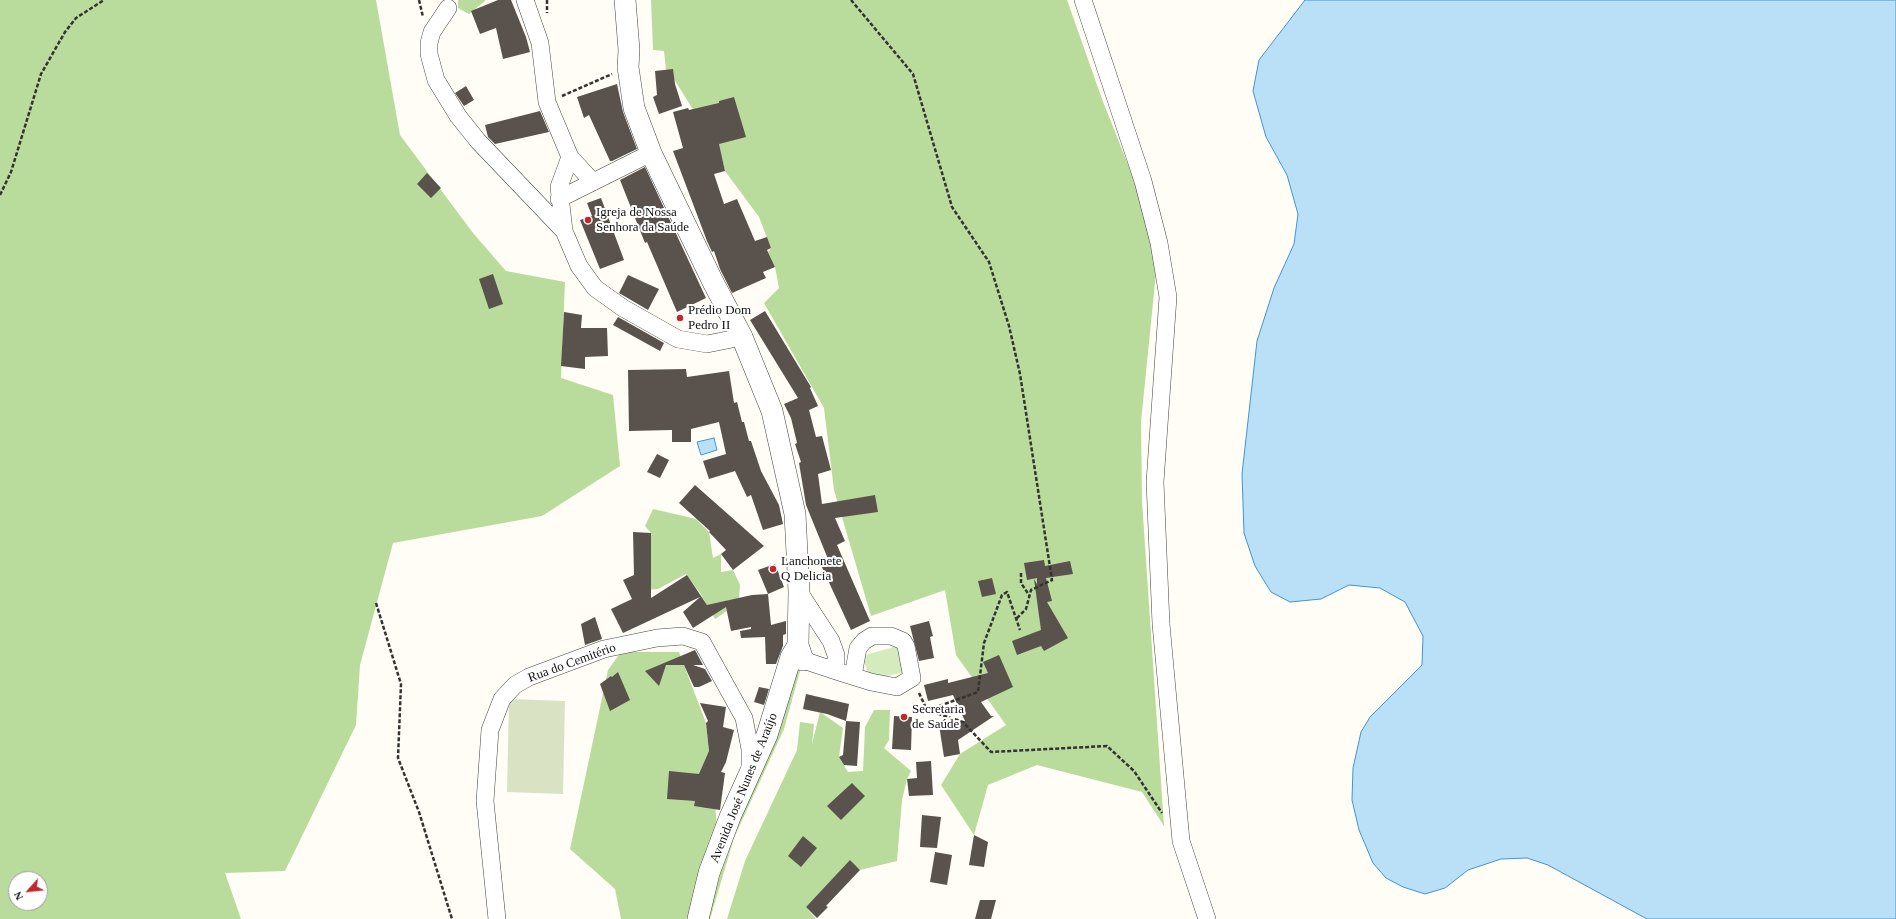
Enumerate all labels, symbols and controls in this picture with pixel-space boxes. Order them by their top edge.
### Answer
place label: Igreja de Nossa Senhora da Saúde [596,205,689,236]
marker: Igreja de Nossa Senhora da Saúde [583,215,593,225]
place label: Prédio Dom Pedro II [688,303,751,334]
marker: Prédio Dom Pedro II [675,313,685,323]
place label: Lanchonete Q Delicia [781,554,842,585]
marker: Lanchonete Q Delicia [768,564,778,574]
street label: Rua do Cemitério [526,640,618,686]
place label: Secretaria de Saúde [912,702,964,733]
street label: Avenida José Nunes de Araújo [707,711,781,865]
marker: Secretaria de Saúde [899,712,909,722]
north arrow [8,871,48,911]
text: N [11,890,25,902]

